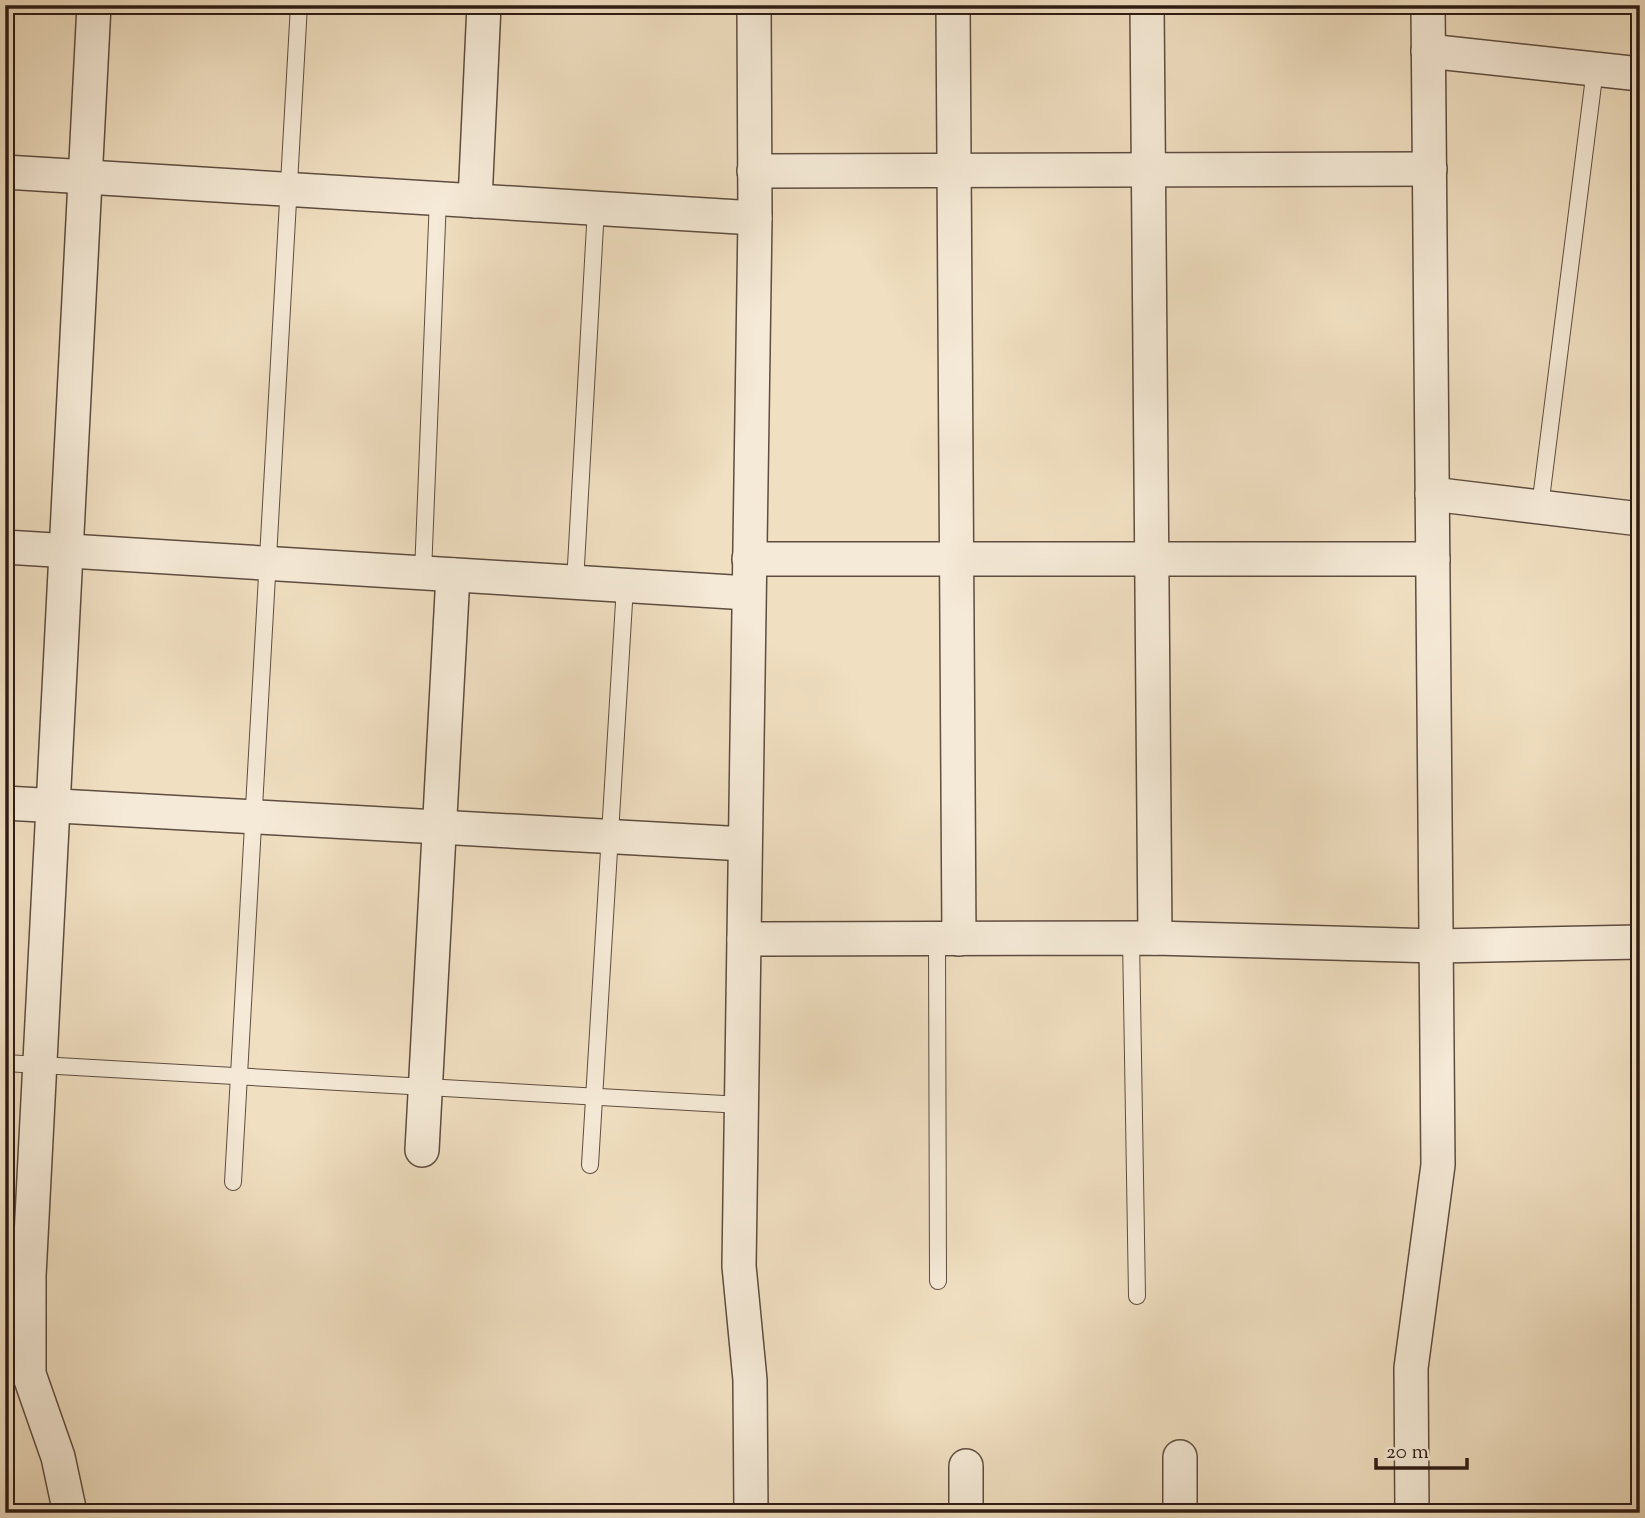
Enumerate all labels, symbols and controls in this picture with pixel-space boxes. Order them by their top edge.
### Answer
scale bar [1376,1427,1466,1471]
text: 20 m [1386,1438,1429,1468]

